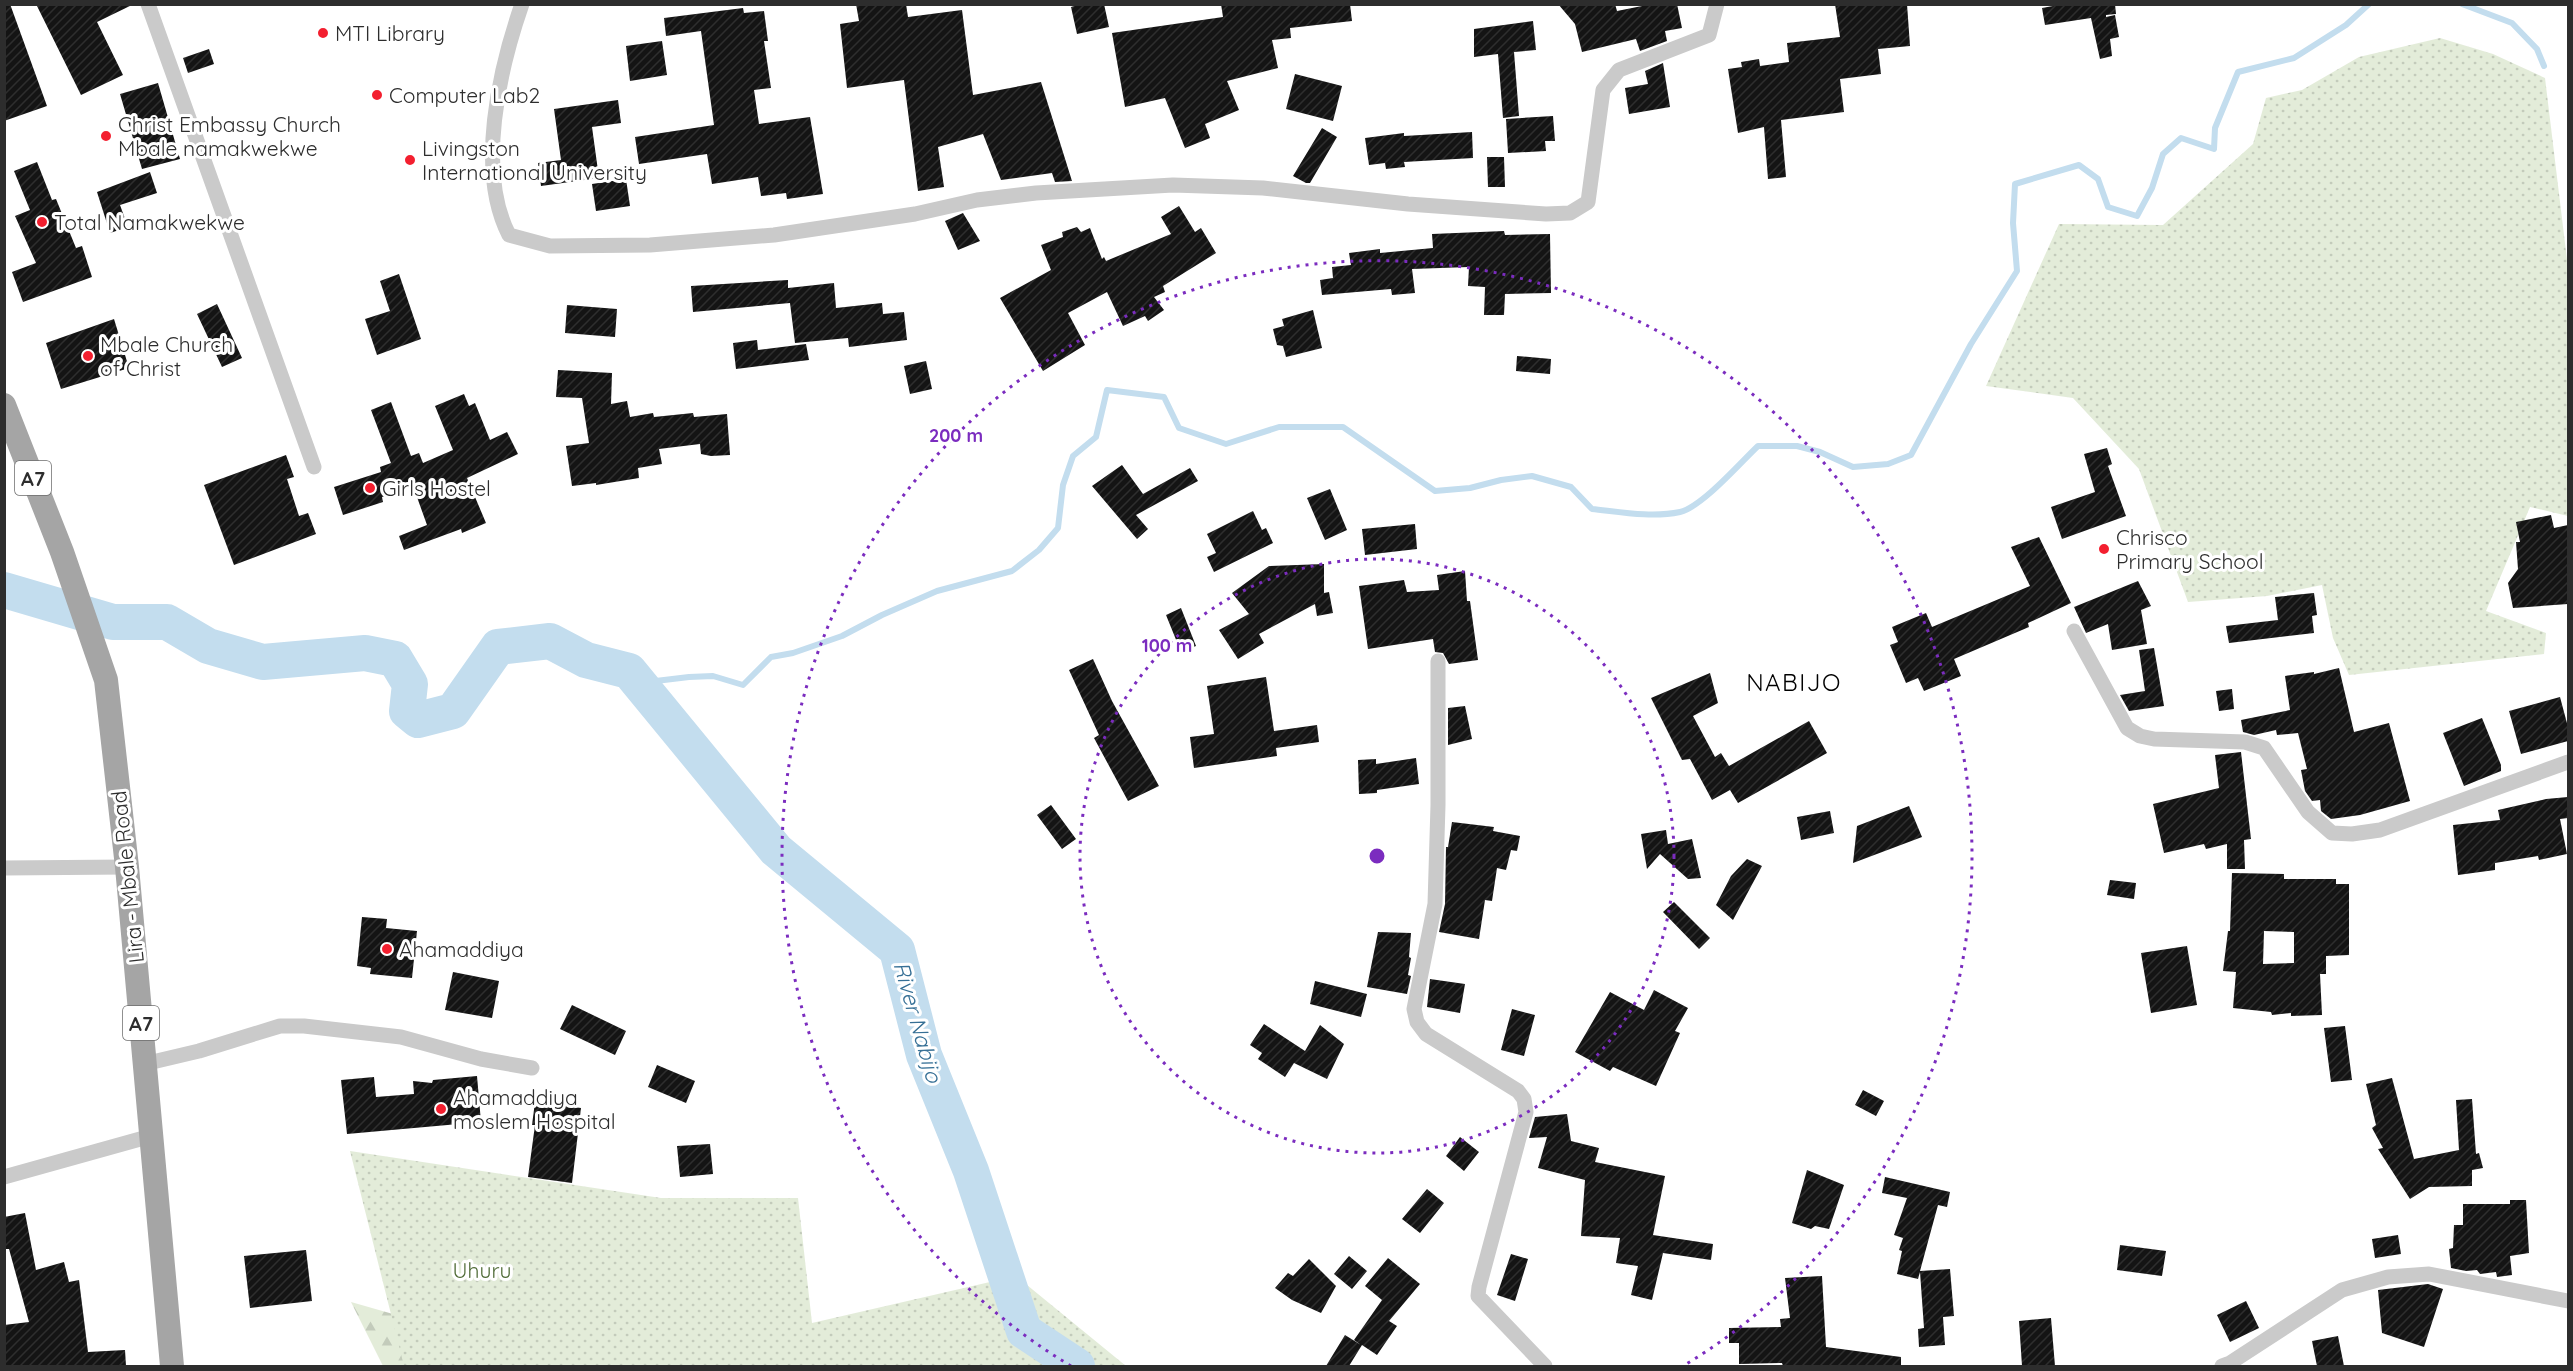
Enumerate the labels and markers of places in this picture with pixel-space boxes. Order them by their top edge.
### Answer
place label: MTI Library [335,20,445,46]
marker: MTI Library [316,26,330,40]
place label: Computer Lab2 [389,82,540,108]
marker: Computer Lab2 [370,88,384,102]
place label: Christ Embassy Church Mbale namakwekwe [118,111,341,161]
marker: Christ Embassy Church Mbale namakwekwe [99,129,113,143]
place label: Livingston International University [422,135,647,185]
marker: Livingston International University [403,153,417,167]
place label: Total Namakwekwe [54,209,245,235]
marker: Total Namakwekwe [35,215,49,229]
place label: Mbale Church of Christ [100,331,233,381]
marker: Mbale Church of Christ [81,349,95,363]
place label: Girls Hostel [382,475,491,501]
marker: Girls Hostel [363,481,377,495]
place label: Chrisco Primary School [2116,524,2264,574]
marker: Chrisco Primary School [2097,542,2111,556]
centre of rings [1367,846,1387,866]
place label: Ahamaddiya [399,936,524,962]
marker: Ahamaddiya [380,942,394,956]
place label: Ahamaddiya moslem Hospital [453,1084,616,1134]
marker: Ahamaddiya moslem Hospital [434,1102,448,1116]

